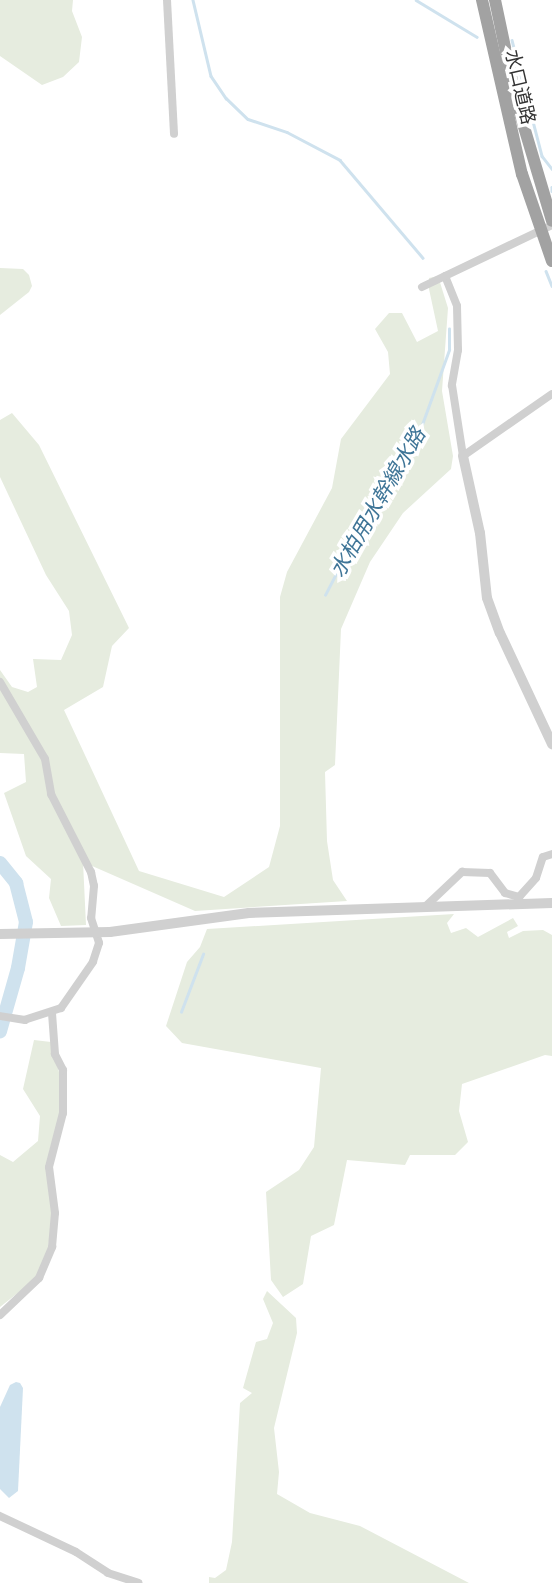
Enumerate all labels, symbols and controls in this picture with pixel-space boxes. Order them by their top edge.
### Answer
street label: 水口道路 [501,47,541,127]
water label: 水柏用水幹線水路 [324,423,430,581]

